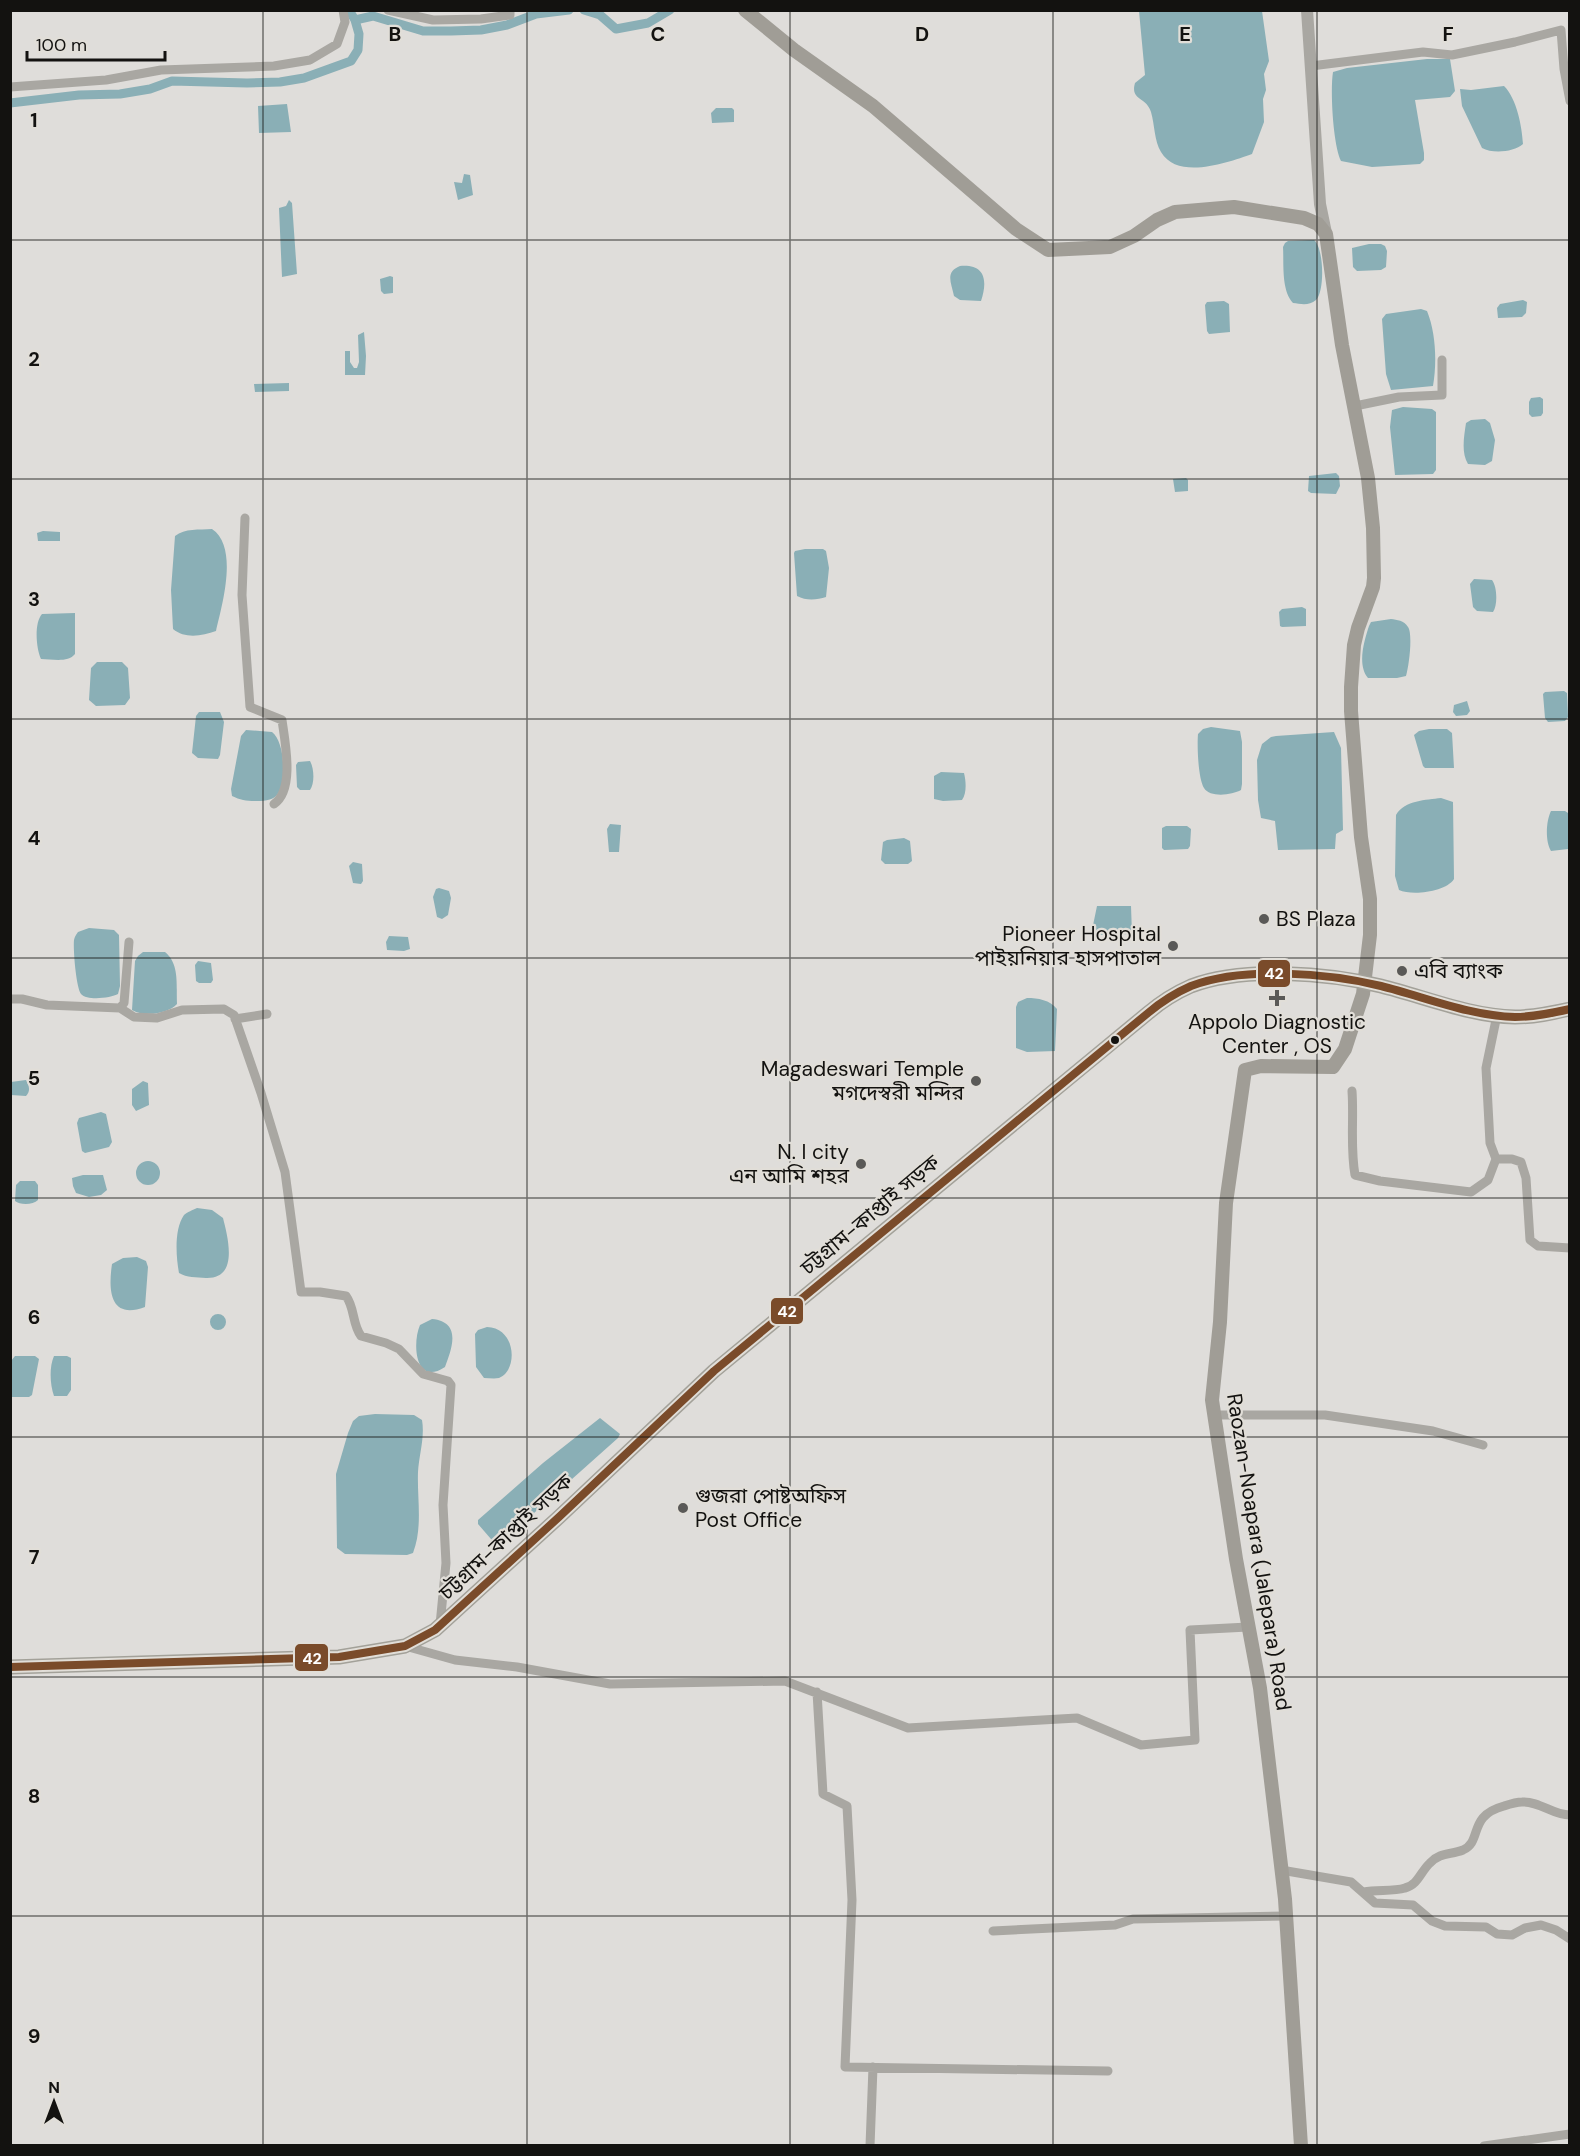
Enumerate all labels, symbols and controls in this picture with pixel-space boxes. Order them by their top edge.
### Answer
text: B [389,21,401,47]
text: C [651,21,665,47]
text: D [915,21,929,47]
text: E [1179,21,1191,47]
text: F [1442,21,1454,47]
scale bar [27,24,165,62]
text: 100 m [36,33,87,57]
text: 1 [30,107,38,133]
text: 2 [28,346,40,372]
text: 3 [28,586,40,612]
text: 4 [28,825,41,851]
place label: BS Plaza [1276,905,1356,933]
marker: BS Plaza [1257,912,1271,926]
place label: Pioneer Hospital পাইয়নিয়ার হাসপাতাল [975,920,1162,972]
marker: Pioneer Hospital পাইয়নিয়ার হাসপাতাল [1166,939,1180,953]
place label: এবি ব্যাংক [1414,957,1504,985]
line badge: 42 [1257,959,1291,988]
text: 42 [1264,963,1284,984]
marker: এবি ব্যাংক [1395,964,1409,978]
marker: Appolo Diagnostic Center , OS [1268,989,1286,1007]
place label: Appolo Diagnostic Center , OS [1188,1008,1366,1060]
unlabelled marker [1109,1034,1121,1046]
place label: Magadeswari Temple মগদেস্বরী মন্দির [761,1055,964,1107]
text: 5 [28,1065,40,1091]
marker: Magadeswari Temple মগদেস্বরী মন্দির [969,1074,983,1088]
place label: N. I city এন আমি শহর [729,1138,849,1190]
street label: চট্টগ্রাম-কাপ্তাই সড়ক [794,1148,946,1282]
marker: N. I city এন আমি শহর [854,1157,868,1171]
line badge: 42 [770,1297,804,1325]
text: 42 [777,1301,797,1322]
text: 6 [28,1304,40,1330]
street label: Raozan-Noapara (Jalepara) Road [1220,1391,1298,1713]
street label: চট্টগ্রাম-কাপ্তাই সড়ক [432,1467,580,1607]
place label: গুজরা পোষ্টঅফিস Post Office [695,1482,847,1534]
marker: গুজরা পোষ্টঅফিস Post Office [676,1501,690,1515]
text: 7 [29,1544,40,1570]
line badge: 42 [294,1643,329,1672]
text: 42 [302,1648,322,1669]
text: 8 [28,1783,40,1809]
text: 9 [28,2023,40,2049]
north arrow [24,2072,84,2132]
text: N [48,2077,60,2098]

